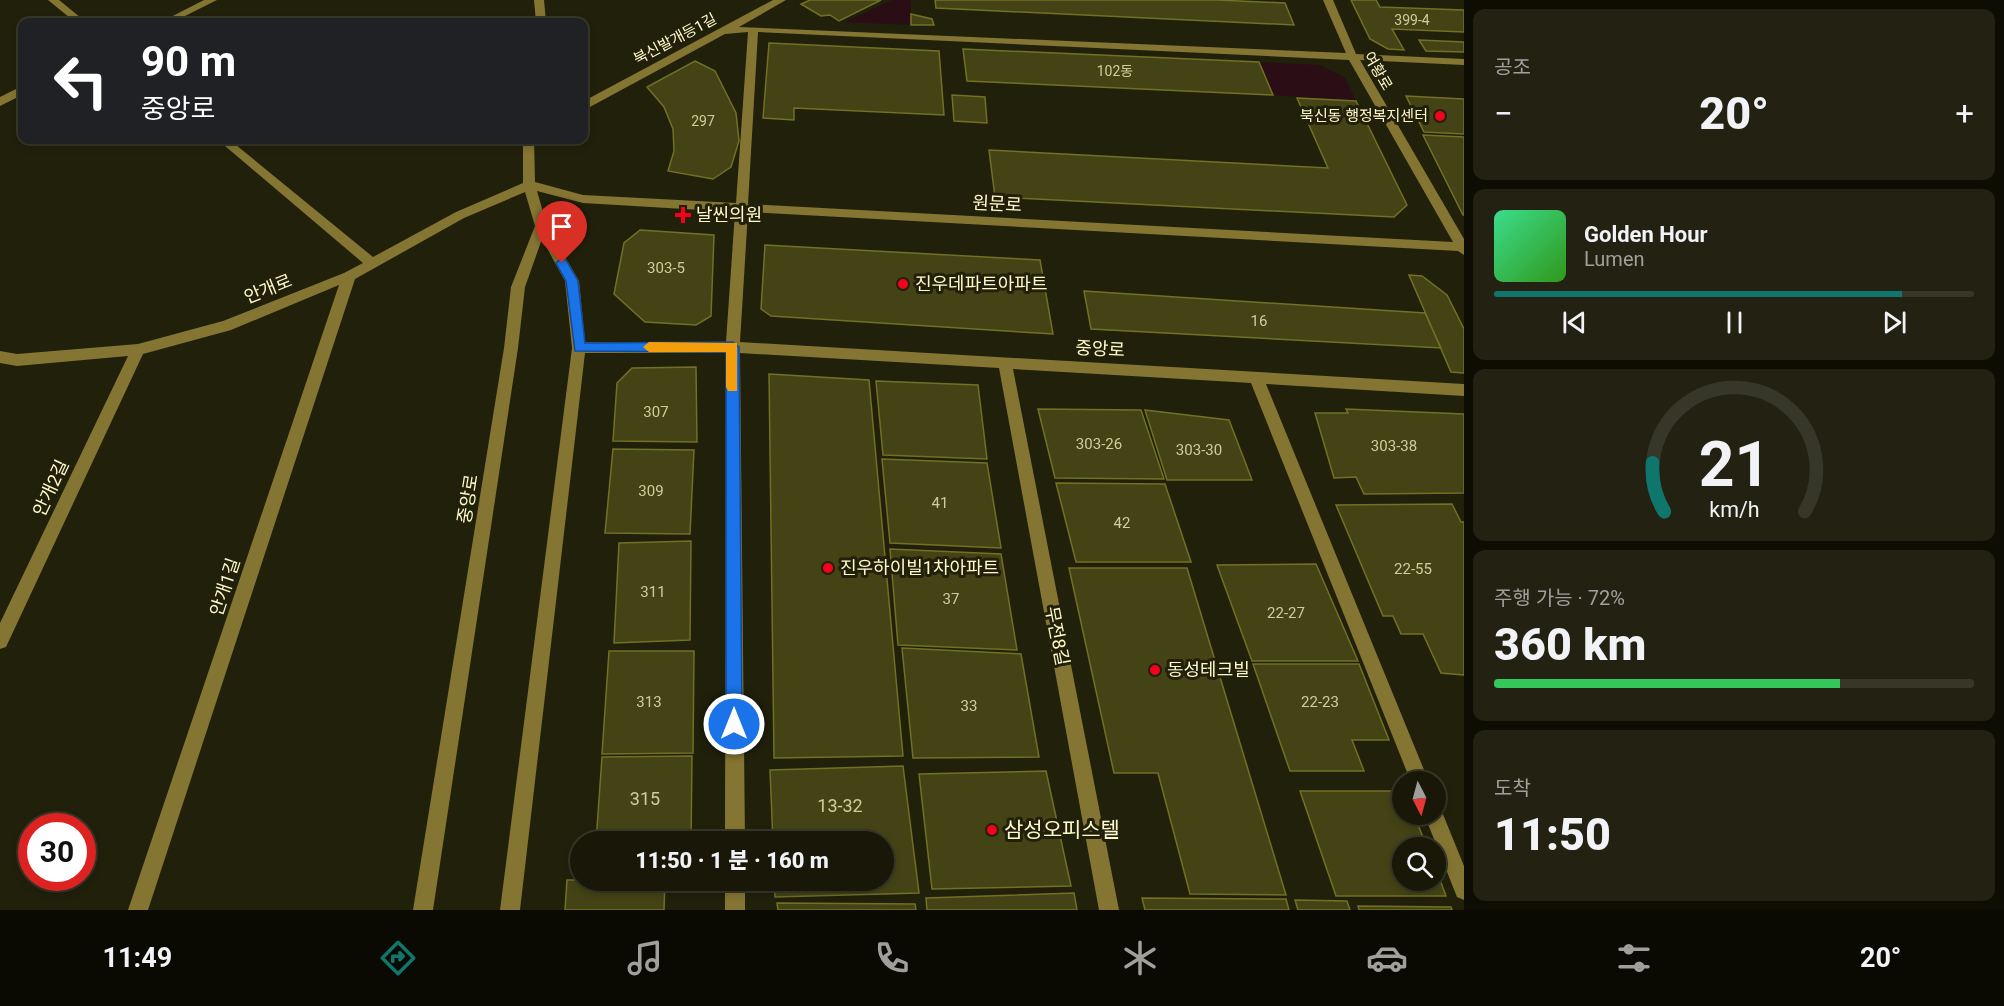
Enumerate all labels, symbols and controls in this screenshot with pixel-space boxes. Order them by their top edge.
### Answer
street label: 북신발개등1길 [630,10,720,68]
house number: 399-4 [1394,12,1430,28]
text: 90 m [141,37,236,86]
icon: left [42,42,120,120]
street label: 여황로 [1360,49,1396,93]
text: 공조 [1494,55,1531,79]
house number: 102동 [1097,63,1133,79]
text: 20° [1699,87,1769,140]
text: 중앙로 [141,93,216,125]
text: − [1494,94,1513,133]
text: + [1955,94,1974,133]
place label: 북신동 행정복지센터 [1300,107,1428,125]
marker: 북신동 행정복지센터 [1433,109,1447,123]
house number: 297 [691,113,715,129]
street label: 원문로 [972,192,1022,215]
pin [536,201,587,263]
place label: 날씬의원 [696,204,762,225]
marker: 날씬의원 [674,206,692,224]
icon: arrive [545,210,578,243]
text: Golden Hour [1584,222,1708,247]
text: Lumen [1584,247,1645,271]
house number: 303-5 [647,259,685,277]
street label: 안개로 [241,269,295,308]
place label: 진우데파트아파트 [915,273,1047,294]
marker: 진우데파트아파트 [896,277,910,291]
icon: previous [1558,306,1591,339]
icon: pause [1718,306,1751,339]
icon: next [1878,306,1911,339]
house number: 16 [1251,312,1267,330]
street label: 중앙로 [1075,337,1125,360]
house number: 307 [643,403,669,421]
text: 21 [1698,428,1770,501]
house number: 303-26 [1076,435,1122,453]
house number: 303-38 [1371,437,1417,455]
house number: 303-30 [1176,441,1222,459]
street label: 안개2길 [28,456,73,519]
street label: 중앙로 [453,473,482,525]
house number: 309 [638,482,664,500]
house number: 41 [932,494,948,512]
text: km/h [1709,497,1759,522]
house number: 42 [1114,514,1130,532]
street label: 안개1길 [205,555,244,619]
place label: 진우하이빌1차아파트 [840,557,999,578]
house number: 22-55 [1394,560,1432,578]
marker: 진우하이빌1차아파트 [821,561,835,575]
house number: 311 [640,583,666,601]
text: 주행 가능 · 72% [1494,586,1625,610]
house number: 37 [943,590,959,608]
house number: 22-27 [1267,604,1305,622]
street label: 무전8길 [1041,605,1074,667]
text: 360 km [1494,618,1646,671]
place label: 동성테크빌 [1167,659,1250,680]
marker: 동성테크빌 [1148,663,1162,677]
position arrow [702,692,766,756]
house number: 313 [636,693,662,711]
house number: 22-23 [1301,693,1339,711]
house number: 33 [961,697,977,715]
north arrow [1392,771,1446,825]
map controls [1392,771,1446,891]
text: 도착 [1494,776,1531,800]
house number: 315 [630,788,660,809]
house number: 13-32 [817,795,863,816]
text: 11:50 [1494,808,1611,861]
speed limit sign: 30 [18,813,96,891]
place label: 삼성오피스텔 [1004,818,1120,842]
marker: 삼성오피스텔 [985,823,999,837]
button: search [1392,837,1446,891]
text: 11:50 · 1 분 · 160 m [635,848,829,873]
icon: directions [377,937,419,979]
icon: music [624,937,666,979]
icon: phone [871,937,913,979]
icon: climate [1119,937,1161,979]
icon: car [1366,937,1408,979]
icon: filters [1613,937,1655,979]
text: 11:49 [103,942,172,974]
text: 20° [1860,942,1901,974]

